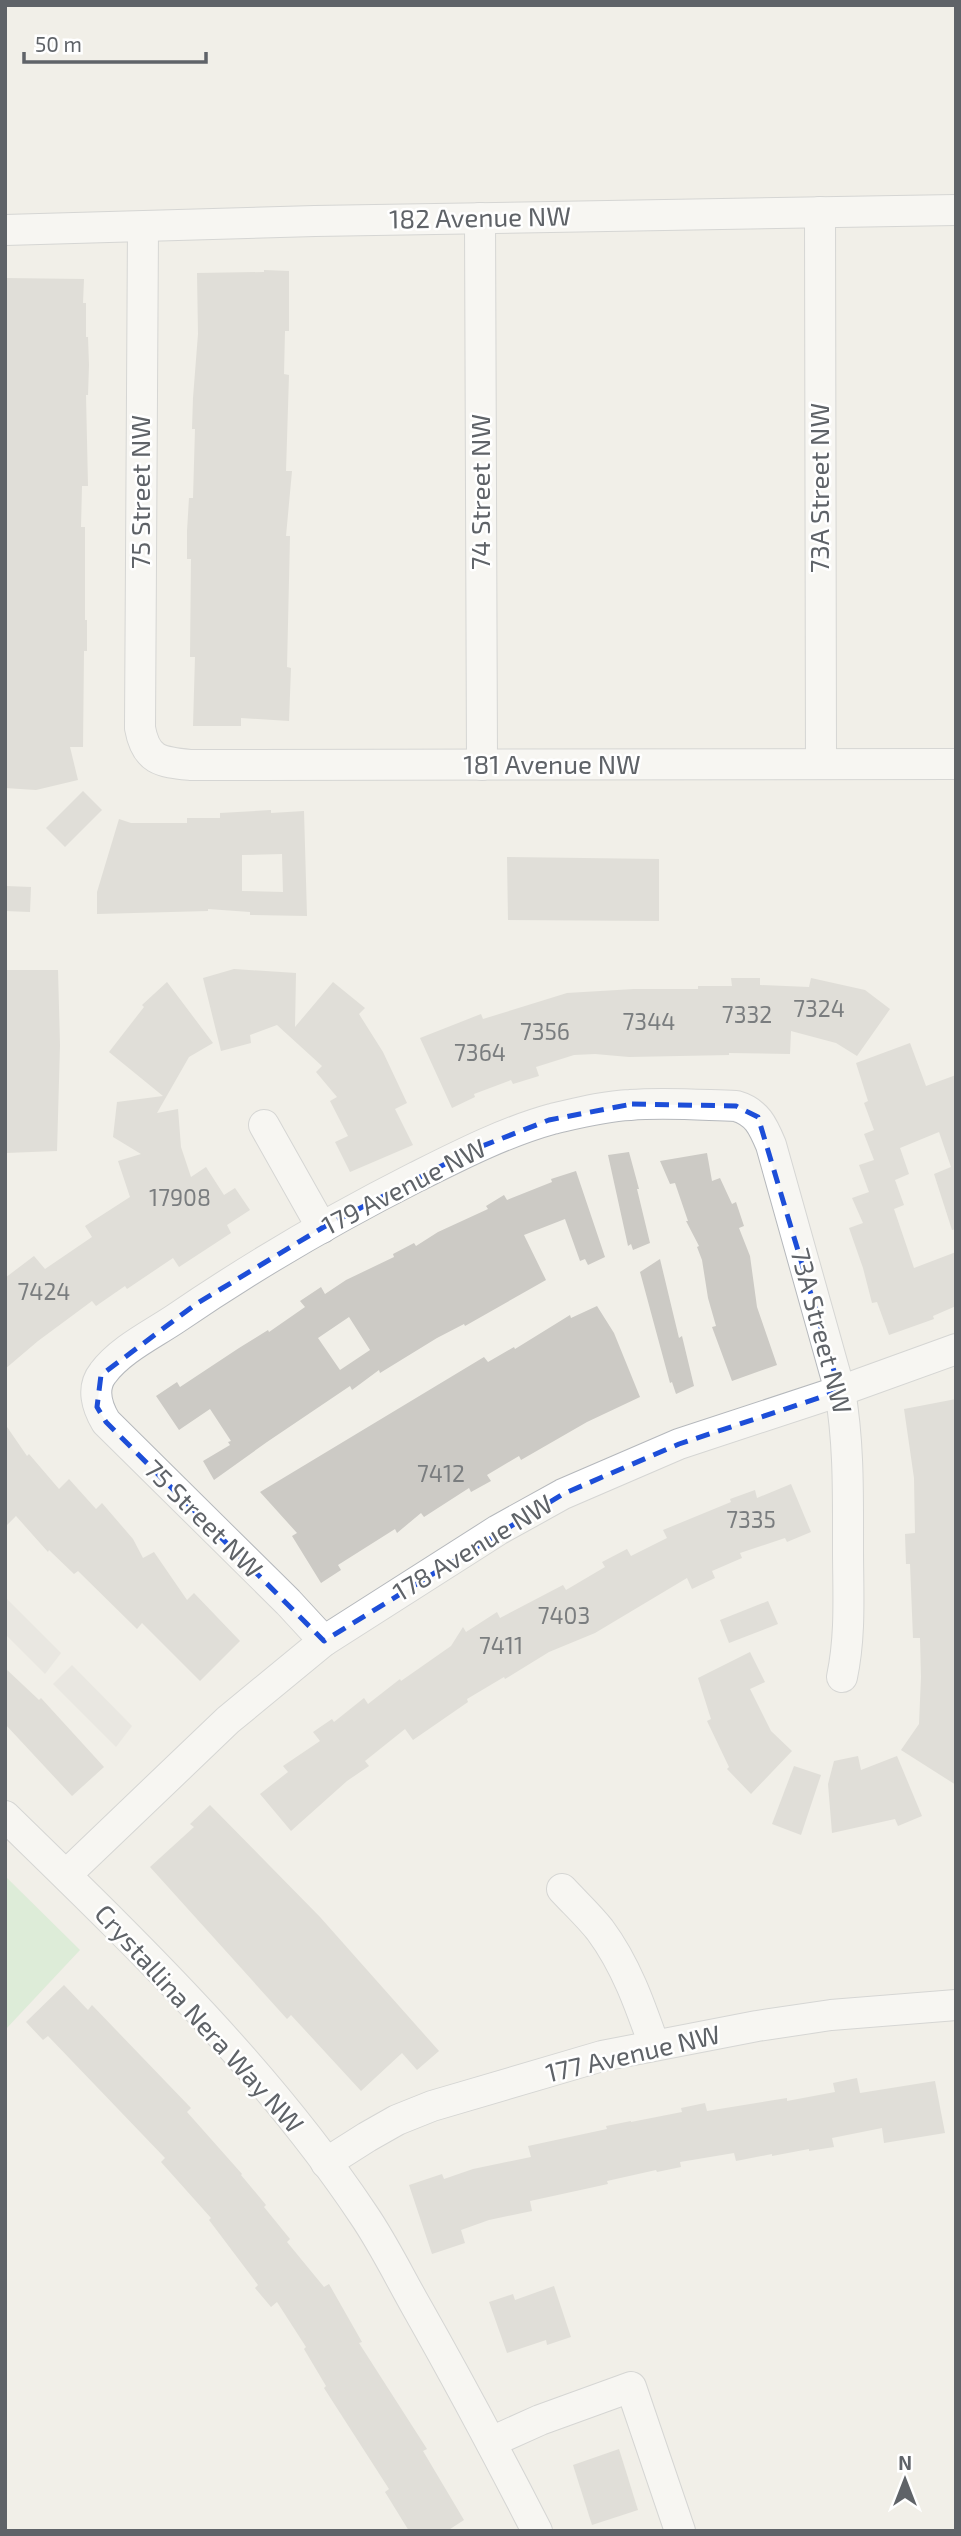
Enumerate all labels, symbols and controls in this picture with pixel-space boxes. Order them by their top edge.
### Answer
scale bar [24,21,206,65]
text: 50 m [35,31,82,56]
street label: 182 Avenue NW [389,199,571,234]
street label: 73A Street NW [803,403,834,573]
street label: 74 Street NW [464,414,495,570]
street label: 75 Street NW [124,415,155,569]
street label: 181 Avenue NW [463,748,641,779]
house number: 7324 [793,994,845,1022]
house number: 7332 [722,1000,772,1028]
house number: 7344 [623,1007,675,1035]
house number: 7356 [520,1017,570,1045]
house number: 7364 [454,1038,506,1066]
street label: 179 Avenue NW [316,1131,490,1240]
house number: 17908 [149,1183,211,1211]
street label: 73A Street NW [785,1244,859,1417]
house number: 7424 [18,1277,71,1305]
street label: 75 Street NW [139,1453,269,1583]
house number: 7412 [417,1459,465,1487]
street label: 178 Avenue NW [387,1487,558,1606]
house number: 7335 [726,1505,776,1533]
house number: 7403 [538,1601,590,1629]
house number: 7411 [479,1631,523,1659]
street label: Crystallina Nera Way NW [89,1897,311,2139]
street label: 177 Avenue NW [542,2017,723,2088]
north arrow [870,2445,940,2515]
text: N [898,2451,912,2474]

